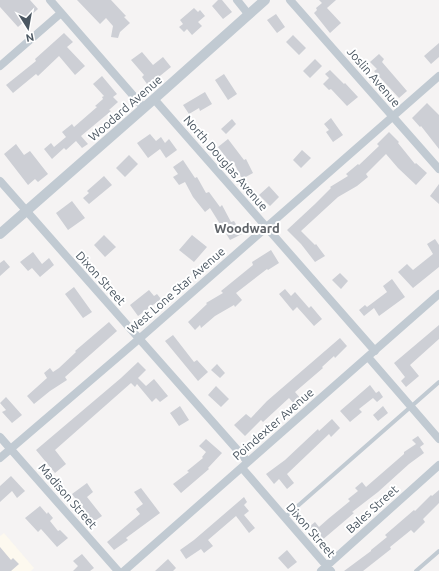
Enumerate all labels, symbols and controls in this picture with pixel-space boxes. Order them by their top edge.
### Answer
north arrow [8,8,48,48]
text: N [25,31,35,44]
street label: Joslin Avenue [345,45,403,109]
street label: Woodard Avenue [86,73,164,143]
street label: North Douglas Avenue [181,113,271,213]
district label: Woodward [214,221,280,235]
street label: West Lone Star Avenue [125,244,227,336]
street label: Dixon Street [74,249,129,308]
street label: Poindexter Avenue [230,385,316,463]
street label: Madison Street [36,461,100,531]
street label: Bales Street [343,482,401,536]
street label: Dixon Street [284,500,338,560]

